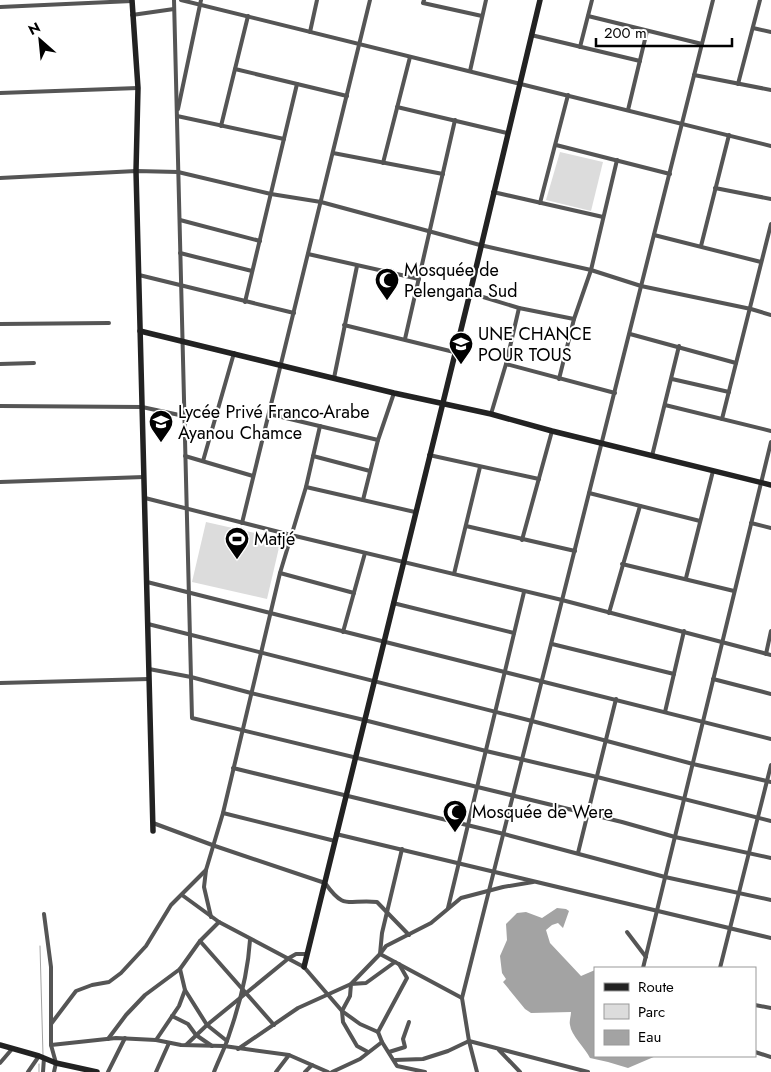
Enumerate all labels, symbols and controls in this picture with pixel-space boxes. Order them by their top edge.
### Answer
north arrow [15,15,65,65]
scale bar [596,15,732,47]
text: N [25,17,44,40]
text: 200 m [604,22,647,44]
place label: Mosquée de Pelengana Sud [404,257,517,304]
mosque icon: Mosquée de Pelengana Sud [374,267,400,301]
place label: UNE CHANCE POUR TOUS [478,321,592,368]
school or university icon: UNE CHANCE POUR TOUS [448,331,474,365]
place label: Lycée Privé Franco-Arabe Ayanou Chamce [178,399,369,446]
school or university icon: Lycée Privé Franco-Arabe Ayanou Chamce [148,409,174,443]
sports icon: Matjé [224,526,250,560]
place label: Matjé [254,526,295,552]
mosque icon: Mosquée de Were [442,799,468,833]
place label: Mosquée de Were [472,799,613,825]
legend [594,967,756,1057]
text: Route [638,976,674,998]
text: Parc [638,1001,665,1023]
text: Eau [638,1026,661,1048]

